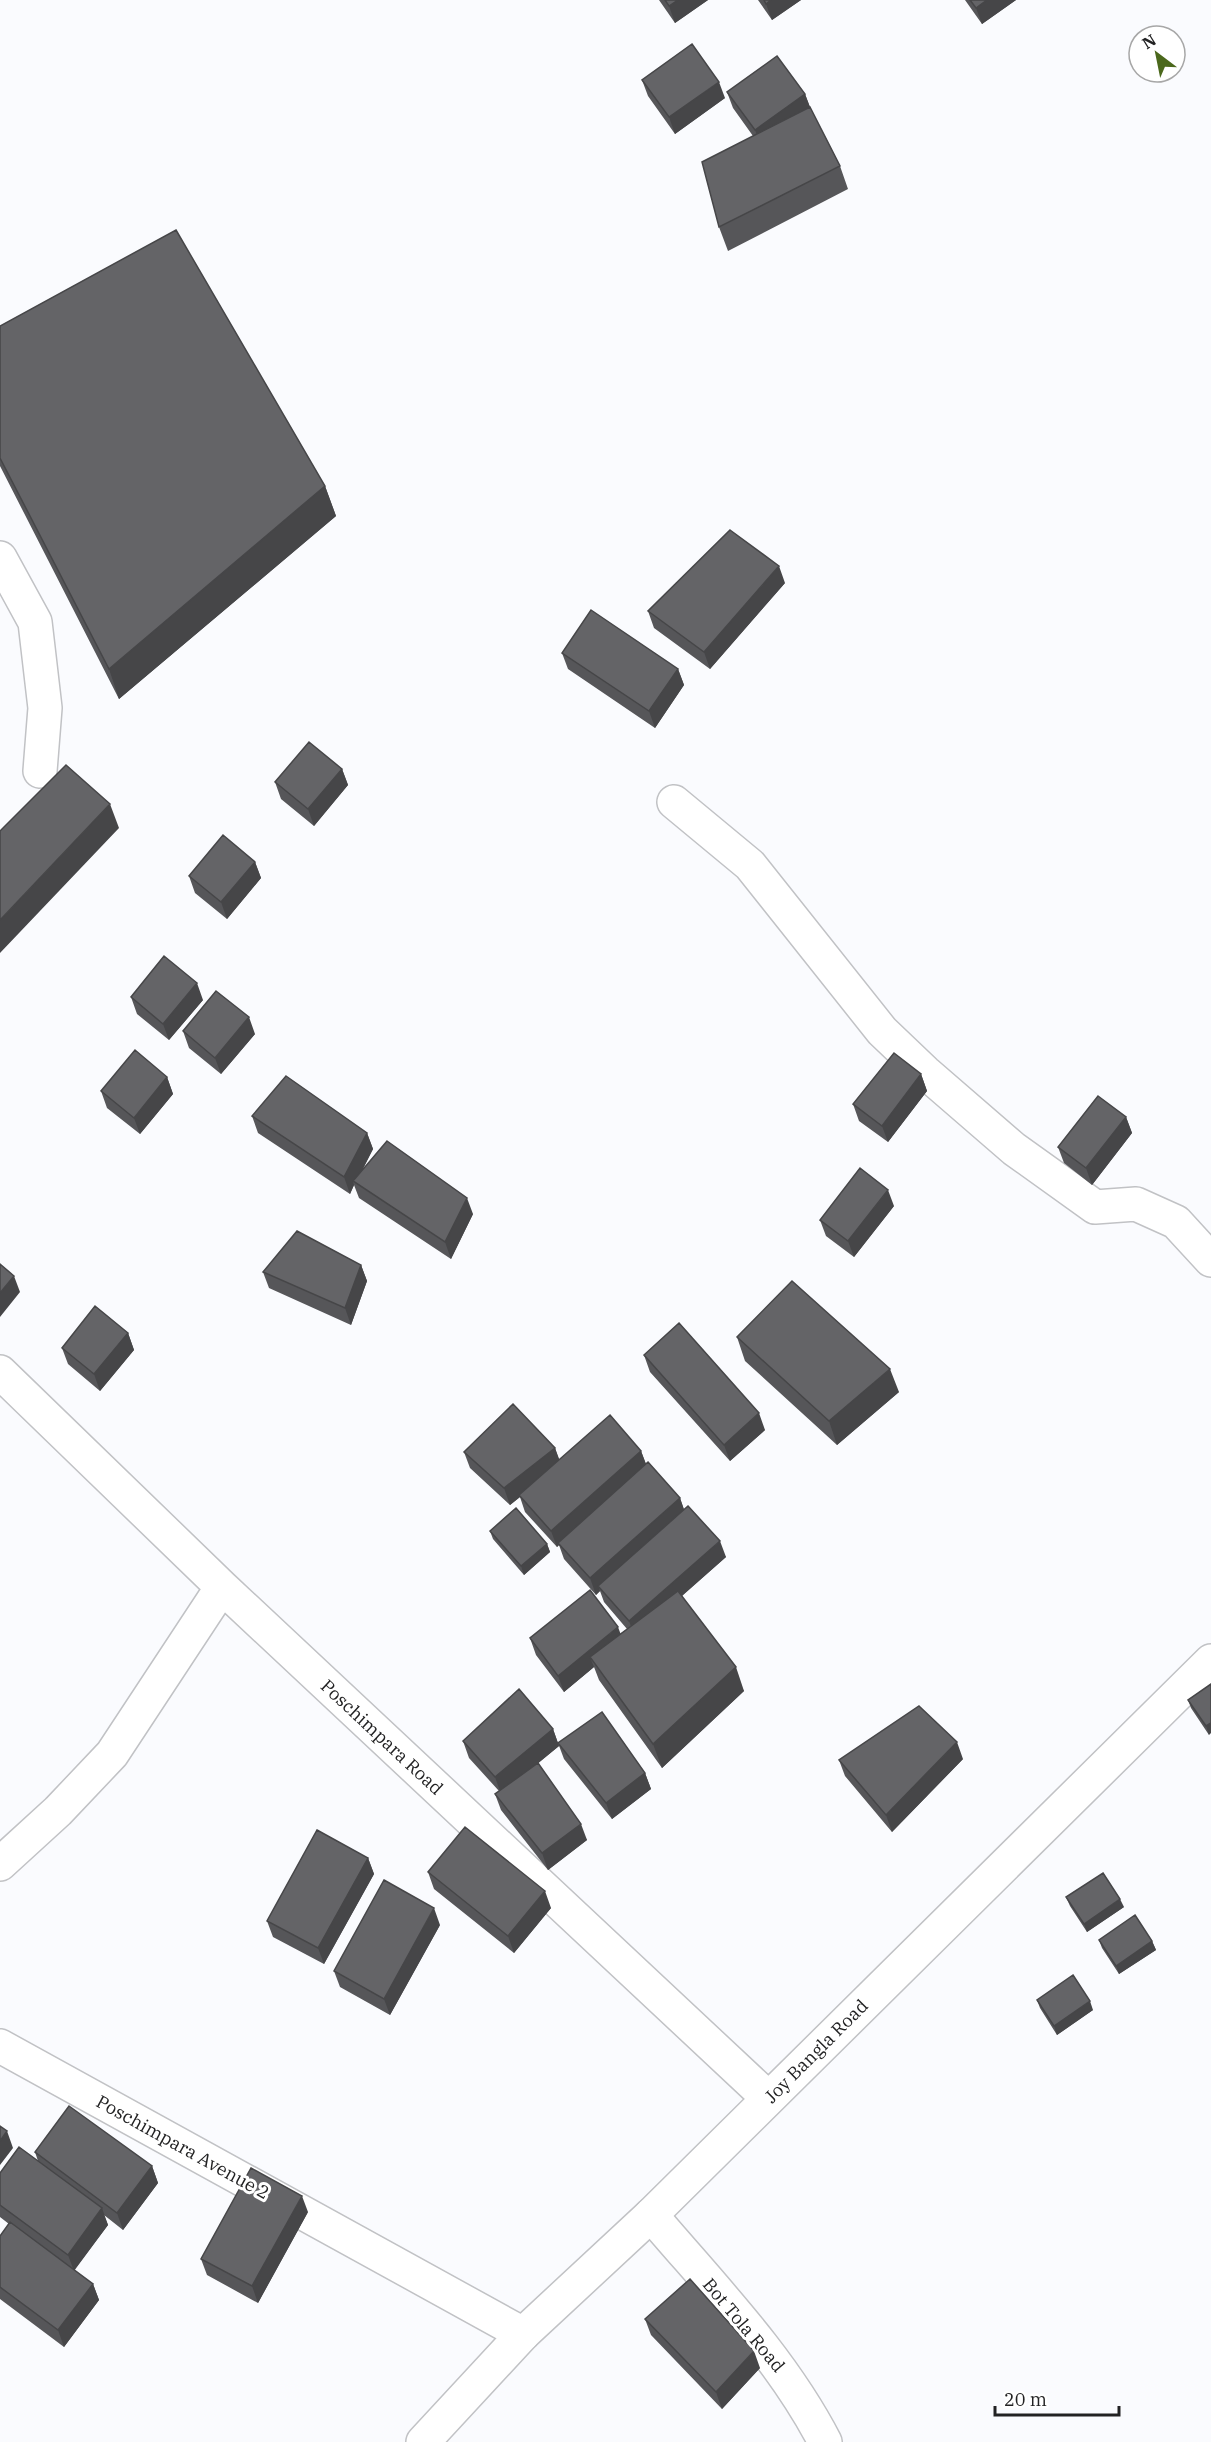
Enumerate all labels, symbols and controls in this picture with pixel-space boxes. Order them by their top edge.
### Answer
north arrow [1127,24,1187,84]
text: N [1138,29,1160,53]
street label: Poschimpara Road [316,1674,448,1800]
street label: Joy Bangla Road [759,1994,873,2108]
street label: Poschimpara Avenue 2 [92,2090,274,2204]
street label: Bot Tola Road [698,2273,790,2377]
scale bar [995,2379,1120,2417]
text: 20 m [1004,2388,1047,2411]

